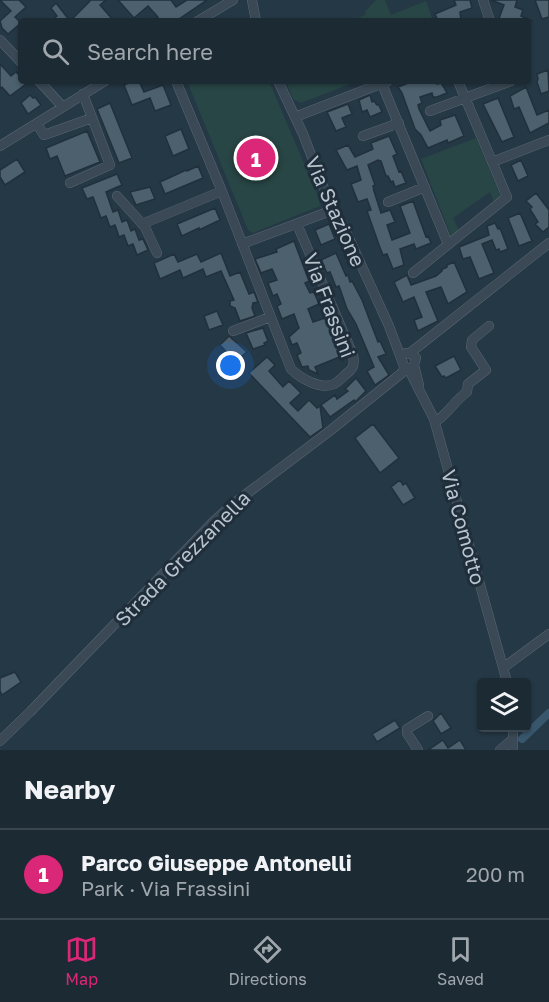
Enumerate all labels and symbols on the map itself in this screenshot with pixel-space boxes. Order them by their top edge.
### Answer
pin: 1 [236,136,276,180]
street label: Via Stazione [301,152,371,270]
street label: Via Frassini [299,249,361,361]
your location [216,351,245,380]
street label: Via Comotto [437,467,491,587]
street label: Strada Grezzanella [109,485,255,631]

